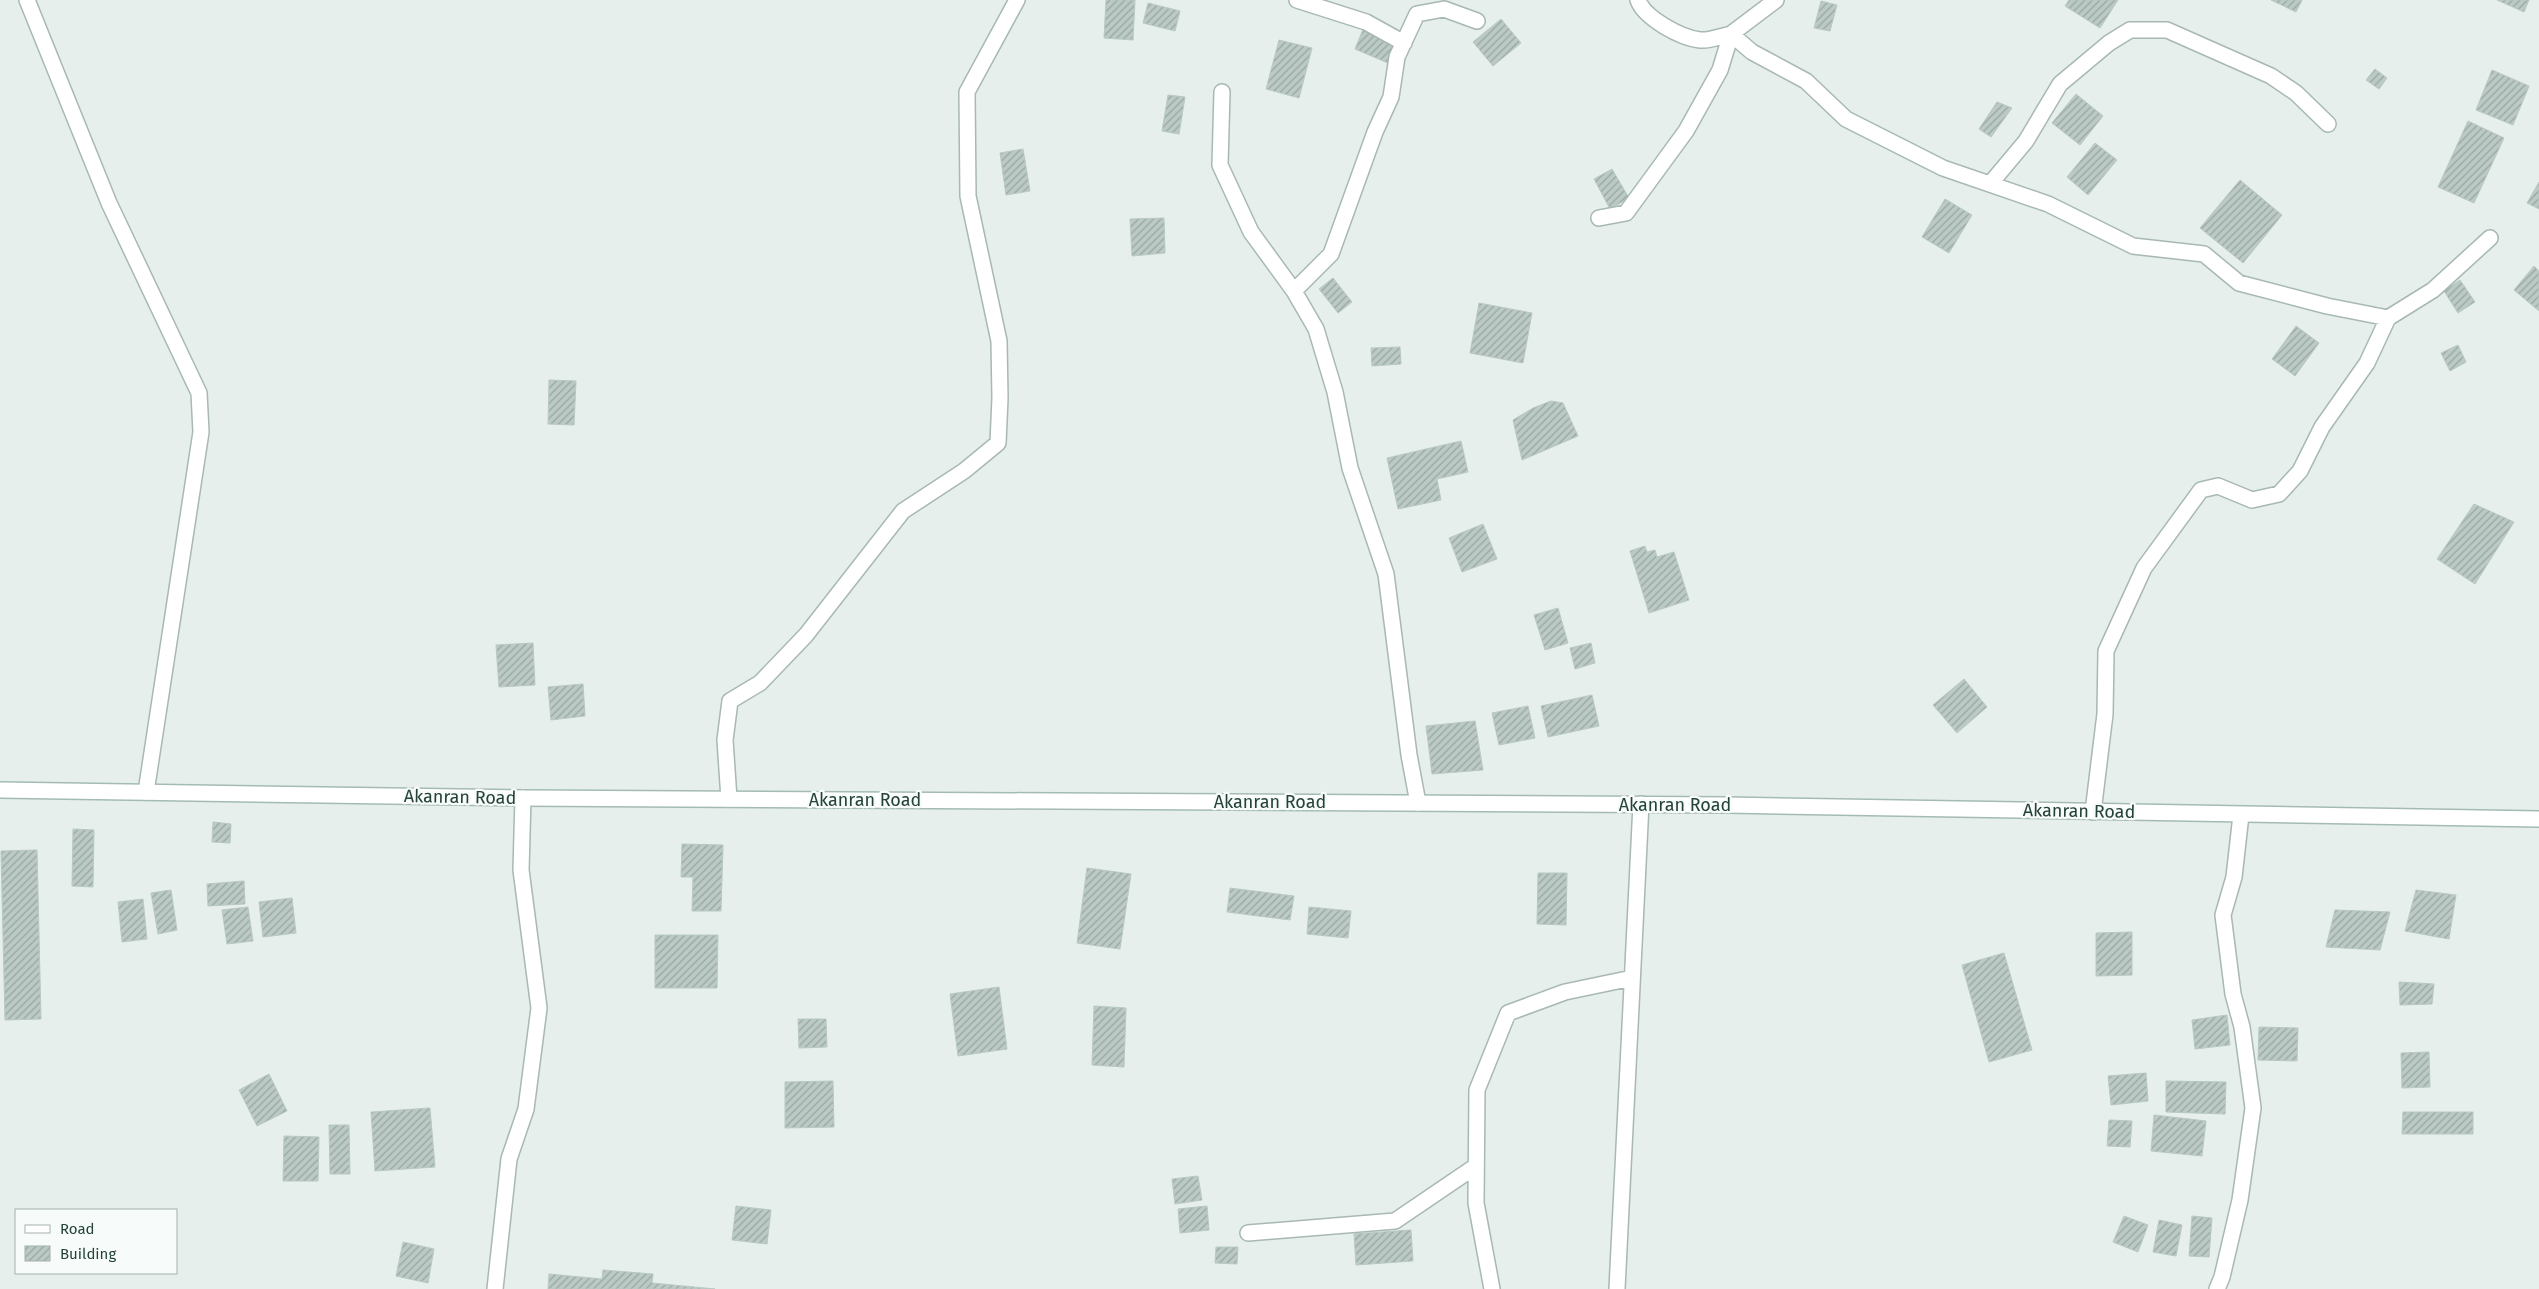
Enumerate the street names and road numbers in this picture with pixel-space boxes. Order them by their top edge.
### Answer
street label: Akanran Road [404,785,516,809]
street label: Akanran Road [809,789,921,811]
street label: Akanran Road [1214,791,1326,813]
street label: Akanran Road [1619,794,1731,816]
street label: Akanran Road [2023,799,2135,823]

